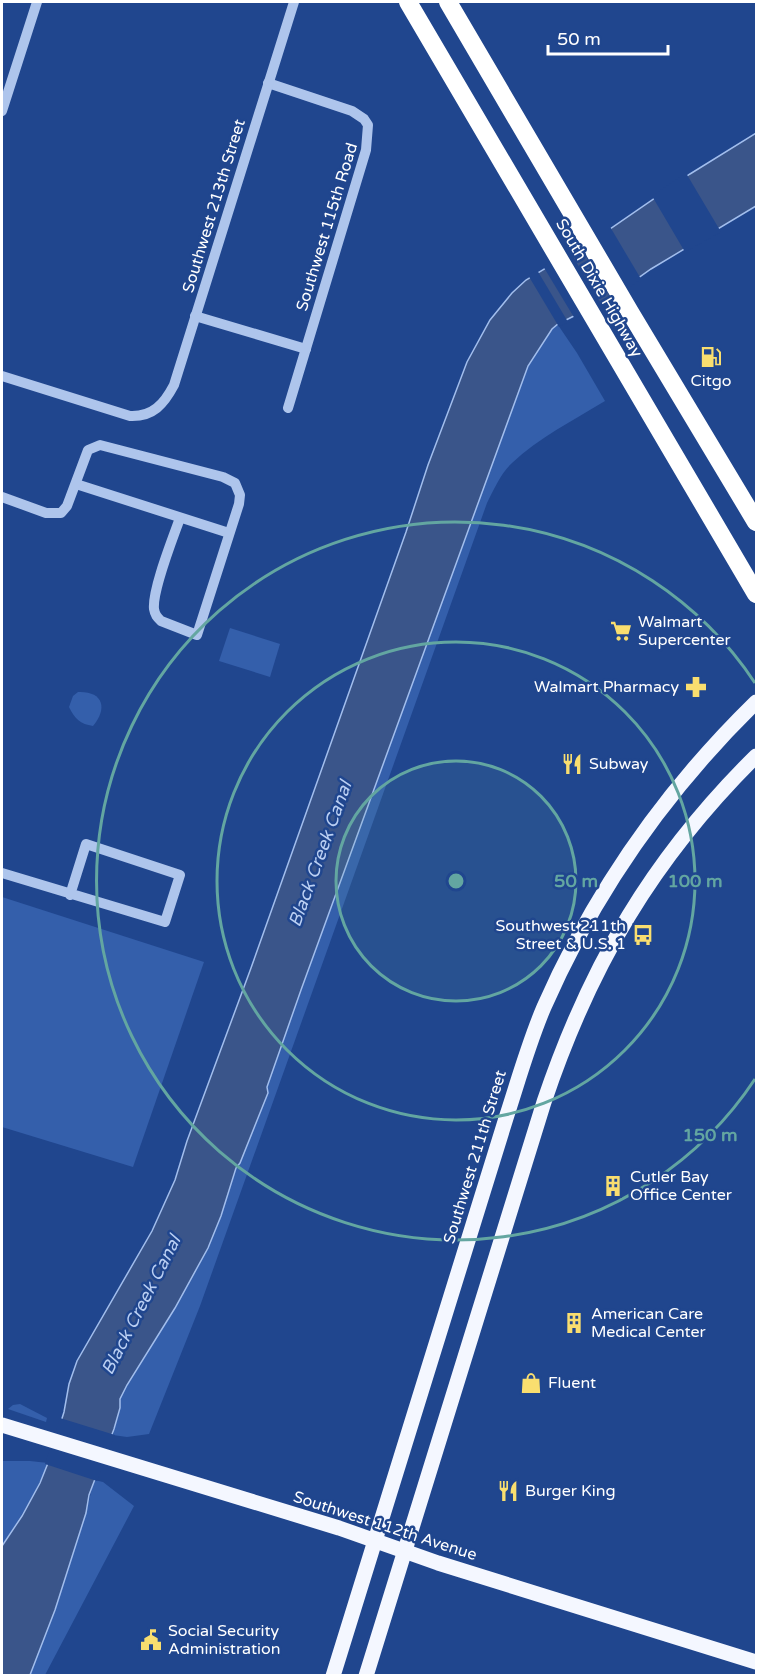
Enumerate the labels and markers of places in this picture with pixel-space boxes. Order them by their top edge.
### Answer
fuel station icon: Citgo [699,345,723,369]
place label: Citgo [691,371,731,391]
place label: Walmart Supercenter [638,612,732,650]
supermarket icon: Walmart Supercenter [609,619,633,643]
pharmacy icon: Walmart Pharmacy [684,675,708,699]
place label: Walmart Pharmacy [534,677,679,697]
restaurant icon: Subway [560,752,584,776]
place label: Subway [589,754,649,774]
centre of rings [446,871,466,891]
place label: Southwest 211th Street & U.S. 1 [495,916,626,954]
bus stop icon: Southwest 211th Street & U.S. 1 [631,923,655,947]
place label: Cutler Bay Office Center [630,1167,733,1205]
building icon: Cutler Bay Office Center [601,1174,625,1198]
place label: American Care Medical Center [591,1304,707,1342]
building icon: American Care Medical Center [562,1311,586,1335]
shop icon: Fluent [519,1371,543,1395]
place label: Fluent [548,1373,596,1393]
restaurant icon: Burger King [496,1479,520,1503]
place label: Burger King [525,1481,616,1501]
place label: Social Security Administration [168,1621,280,1659]
public building icon: Social Security Administration [139,1628,163,1652]

